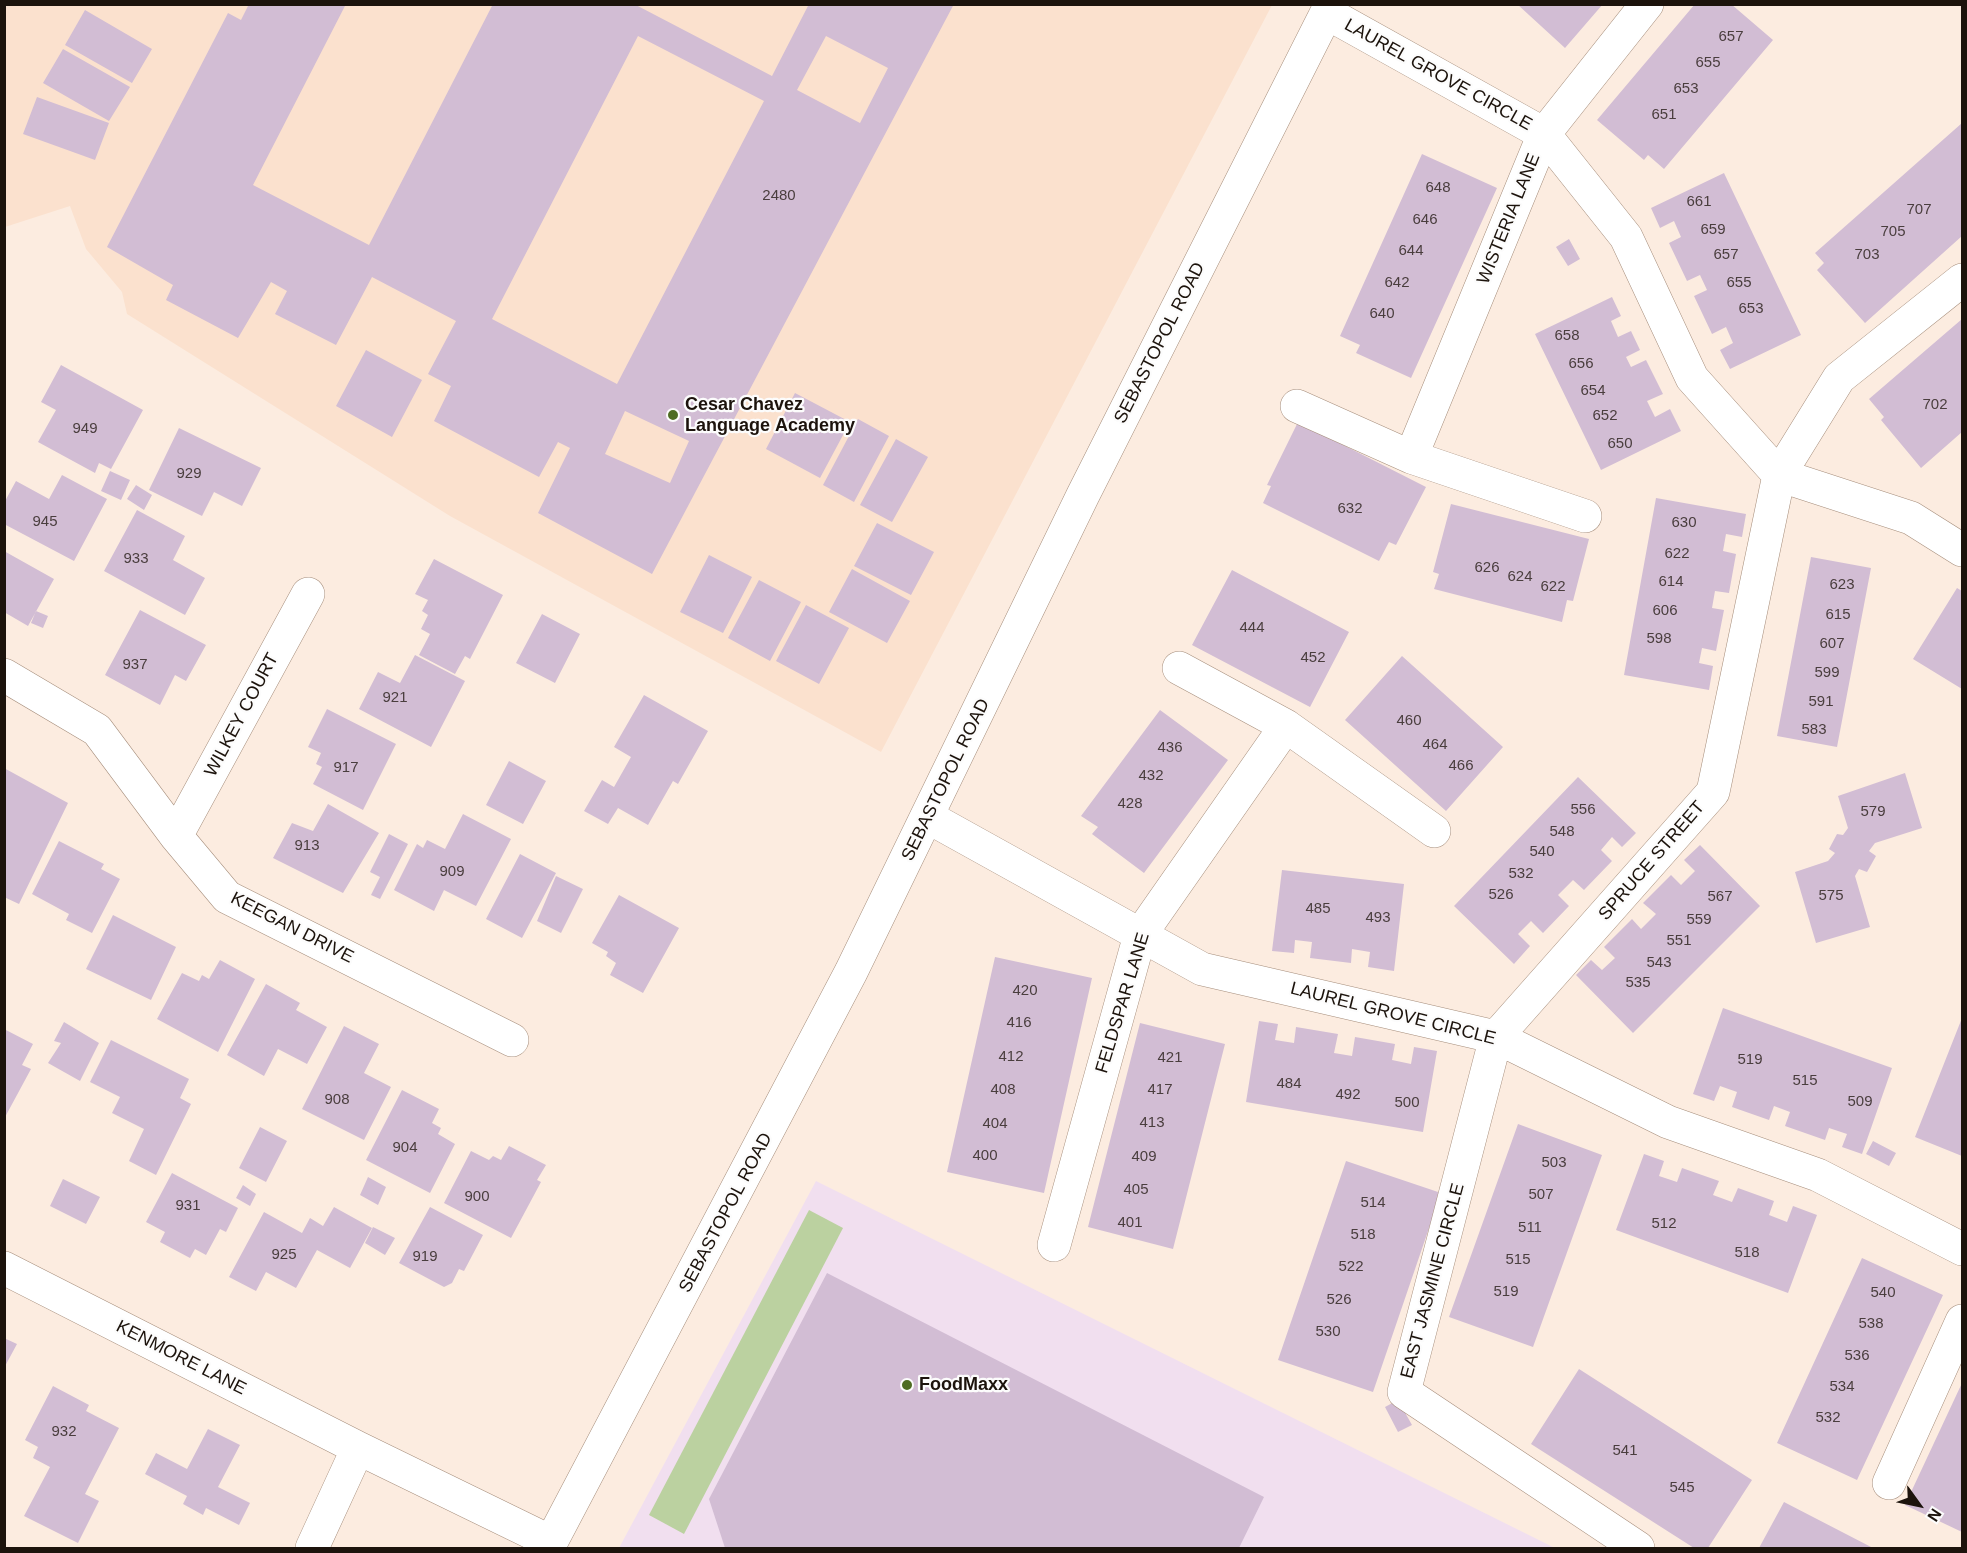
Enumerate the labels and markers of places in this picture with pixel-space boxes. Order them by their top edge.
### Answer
place label: Cesar Chavez Language Academy [685,394,855,436]
marker: Cesar Chavez Language Academy [666,408,680,422]
place label: FoodMaxx [919,1374,1008,1396]
marker: FoodMaxx [900,1378,914,1392]

